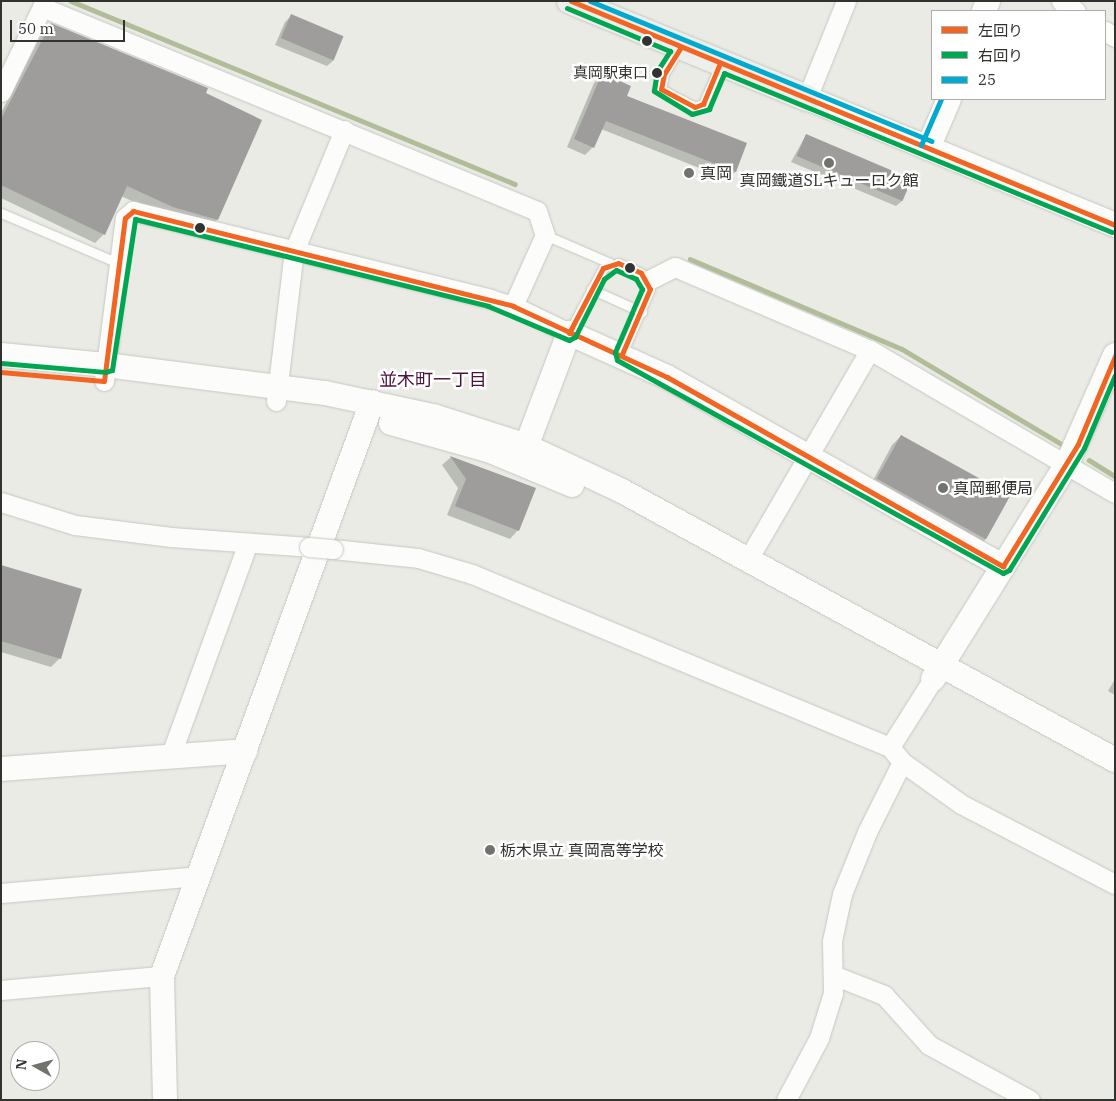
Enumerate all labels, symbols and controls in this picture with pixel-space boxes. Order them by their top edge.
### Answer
scale bar [12,10,128,42]
legend [931,10,1106,100]
text: 50 m [18,19,54,38]
text: 左回り [978,21,1023,40]
unlabelled marker [642,36,652,46]
text: 右回り [978,46,1023,65]
place label: 真岡駅東口 [573,64,648,82]
marker: 真岡駅東口 [652,68,662,78]
text: 25 [978,70,996,89]
marker: 真岡鐵道SLキューロク館 [823,157,835,169]
place label: 真岡 [700,163,732,183]
marker: 真岡 [682,166,696,180]
place label: 真岡鐵道SLキューロク館 [740,170,918,190]
unlabelled marker [195,223,205,233]
unlabelled marker [625,263,635,273]
district label: 並木町一丁目 [379,369,487,391]
place label: 真岡郵便局 [953,478,1033,498]
marker: 真岡郵便局 [937,482,949,494]
place label: 栃木県立 真岡高等学校 [500,840,664,860]
marker: 栃木県立 真岡高等学校 [484,844,496,856]
north arrow [10,1041,60,1091]
text: N [11,1058,31,1071]

